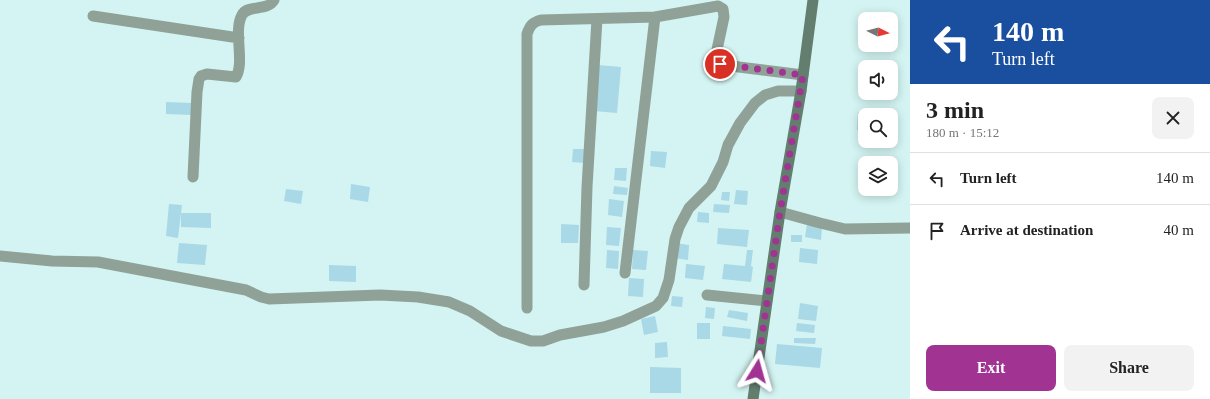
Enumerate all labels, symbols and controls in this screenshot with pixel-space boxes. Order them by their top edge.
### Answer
north arrow [858,12,898,52]
map controls [858,12,898,196]
icon: left [926,16,978,68]
text: 140 m [992,16,1064,47]
pin [703,47,737,81]
text: Turn left [992,49,1055,69]
icon: arrive [709,53,731,75]
button: sound [858,60,898,100]
text: 3 min [926,97,984,123]
button: close [1152,97,1194,139]
button: search [858,108,898,148]
text: 180 m · 15:12 [926,125,999,140]
button: layers [858,156,898,196]
icon: left [926,168,948,190]
text: Turn left [960,170,1017,186]
text: 140 m [1156,170,1194,186]
icon: arrive [926,220,948,242]
text: Arrive at destination [960,222,1093,238]
text: 40 m [1164,222,1194,238]
button: Exit [926,345,1056,391]
button: Share [1064,345,1194,391]
position arrow [736,350,778,392]

